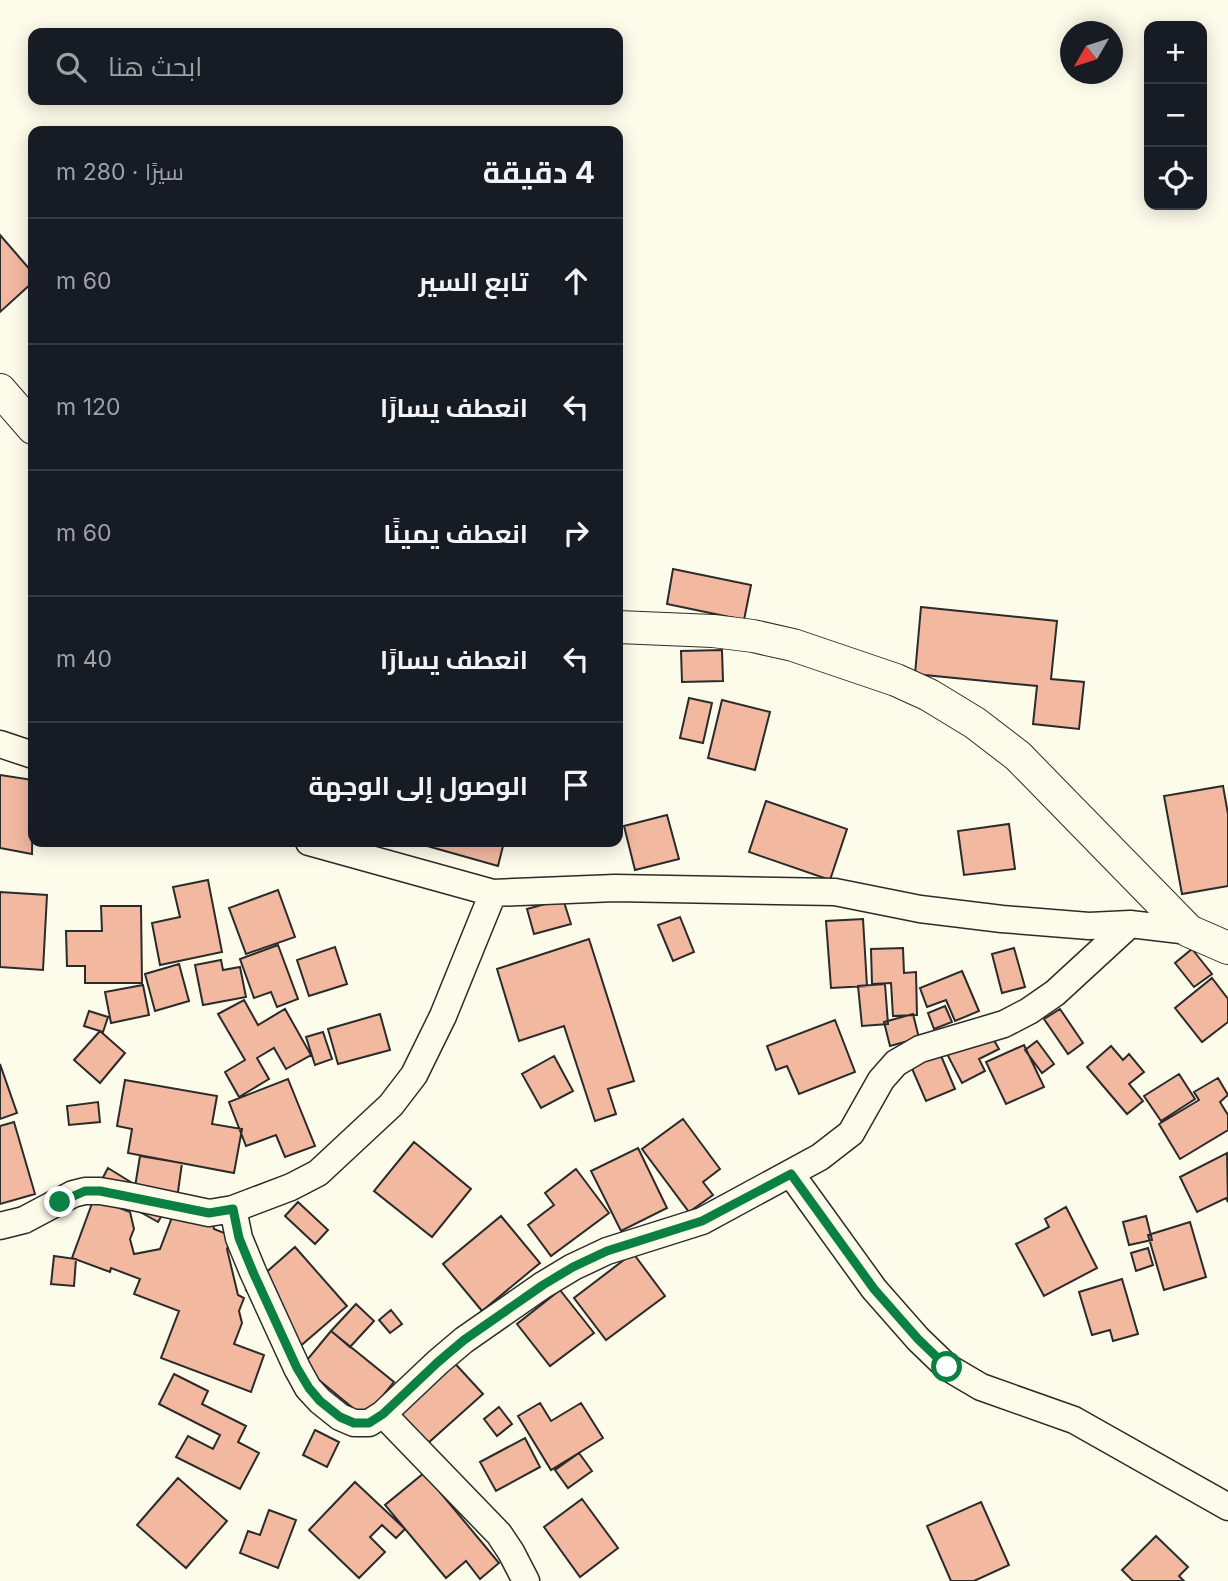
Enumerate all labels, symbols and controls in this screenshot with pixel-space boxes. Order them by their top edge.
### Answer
north arrow [1060,21,1123,84]
map controls [1144,21,1207,210]
button: + [1144,21,1207,84]
search box [28,28,623,105]
icon: search [52,48,90,86]
text: ابحث هنا [108,51,202,82]
button: − [1144,84,1207,147]
button: locate [1144,147,1207,210]
text: 4 دقيقة [483,154,595,190]
text: سيرًا · 280 m [56,158,184,186]
icon: ahead [557,262,595,300]
text: تابع السير [418,266,528,297]
text: 60 m [56,267,111,295]
icon: left [557,388,595,426]
text: انعطف يسارًا [380,392,528,423]
text: 120 m [56,393,121,421]
icon: right [557,514,595,552]
text: انعطف يمينًا [383,518,528,549]
text: 60 m [56,519,111,547]
icon: left [557,640,595,678]
text: انعطف يسارًا [380,644,528,675]
text: 40 m [56,645,112,673]
icon: arrive [557,766,595,804]
text: الوصول إلى الوجهة [309,770,528,801]
route end [44,1186,75,1217]
route start [931,1351,962,1382]

